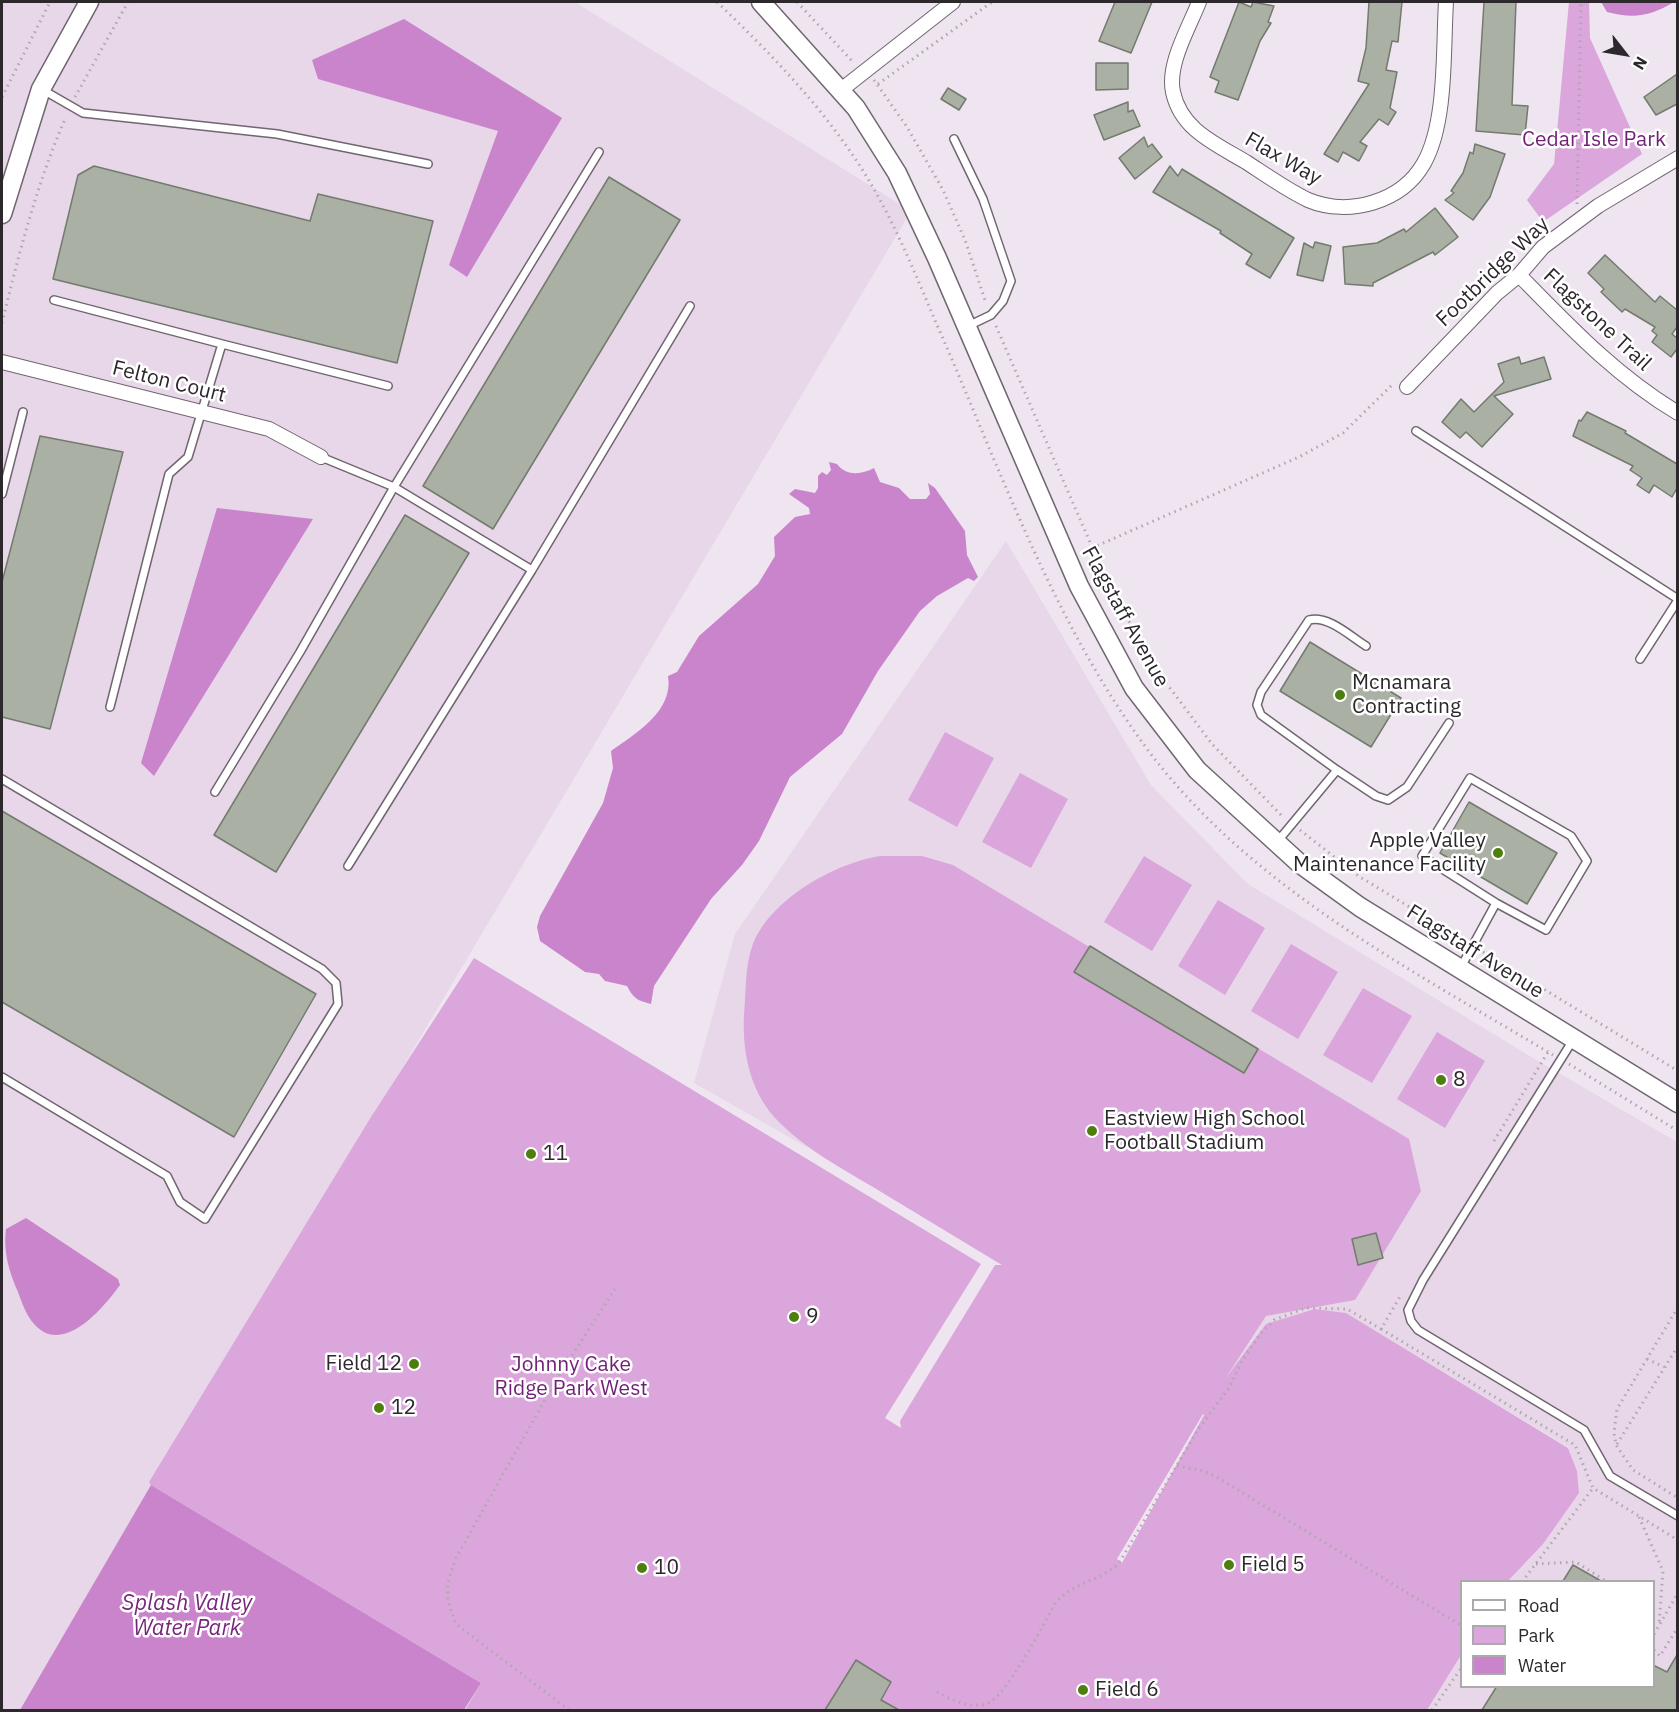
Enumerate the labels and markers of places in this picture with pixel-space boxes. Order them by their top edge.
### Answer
place label: Mcnamara Contracting [1352,670,1461,720]
marker: Mcnamara Contracting [1333,688,1347,702]
place label: Apple Valley Maintenance Facility [1293,828,1486,878]
marker: Apple Valley Maintenance Facility [1491,846,1505,860]
place label: 8 [1453,1067,1466,1093]
marker: 8 [1434,1073,1448,1087]
place label: Eastview High School Football Stadium [1104,1106,1305,1156]
marker: Eastview High School Football Stadium [1085,1124,1099,1138]
place label: 11 [543,1141,568,1167]
marker: 11 [524,1147,538,1161]
place label: 9 [806,1304,819,1330]
marker: 9 [787,1310,801,1324]
place label: Field 12 [325,1351,402,1377]
marker: Field 12 [407,1357,421,1371]
place label: 12 [391,1395,416,1421]
marker: 12 [372,1401,386,1415]
place label: Field 5 [1241,1552,1305,1578]
place label: 10 [654,1555,679,1581]
marker: Field 5 [1222,1558,1236,1572]
marker: 10 [635,1561,649,1575]
place label: Field 6 [1095,1677,1159,1703]
marker: Field 6 [1076,1683,1090,1697]

